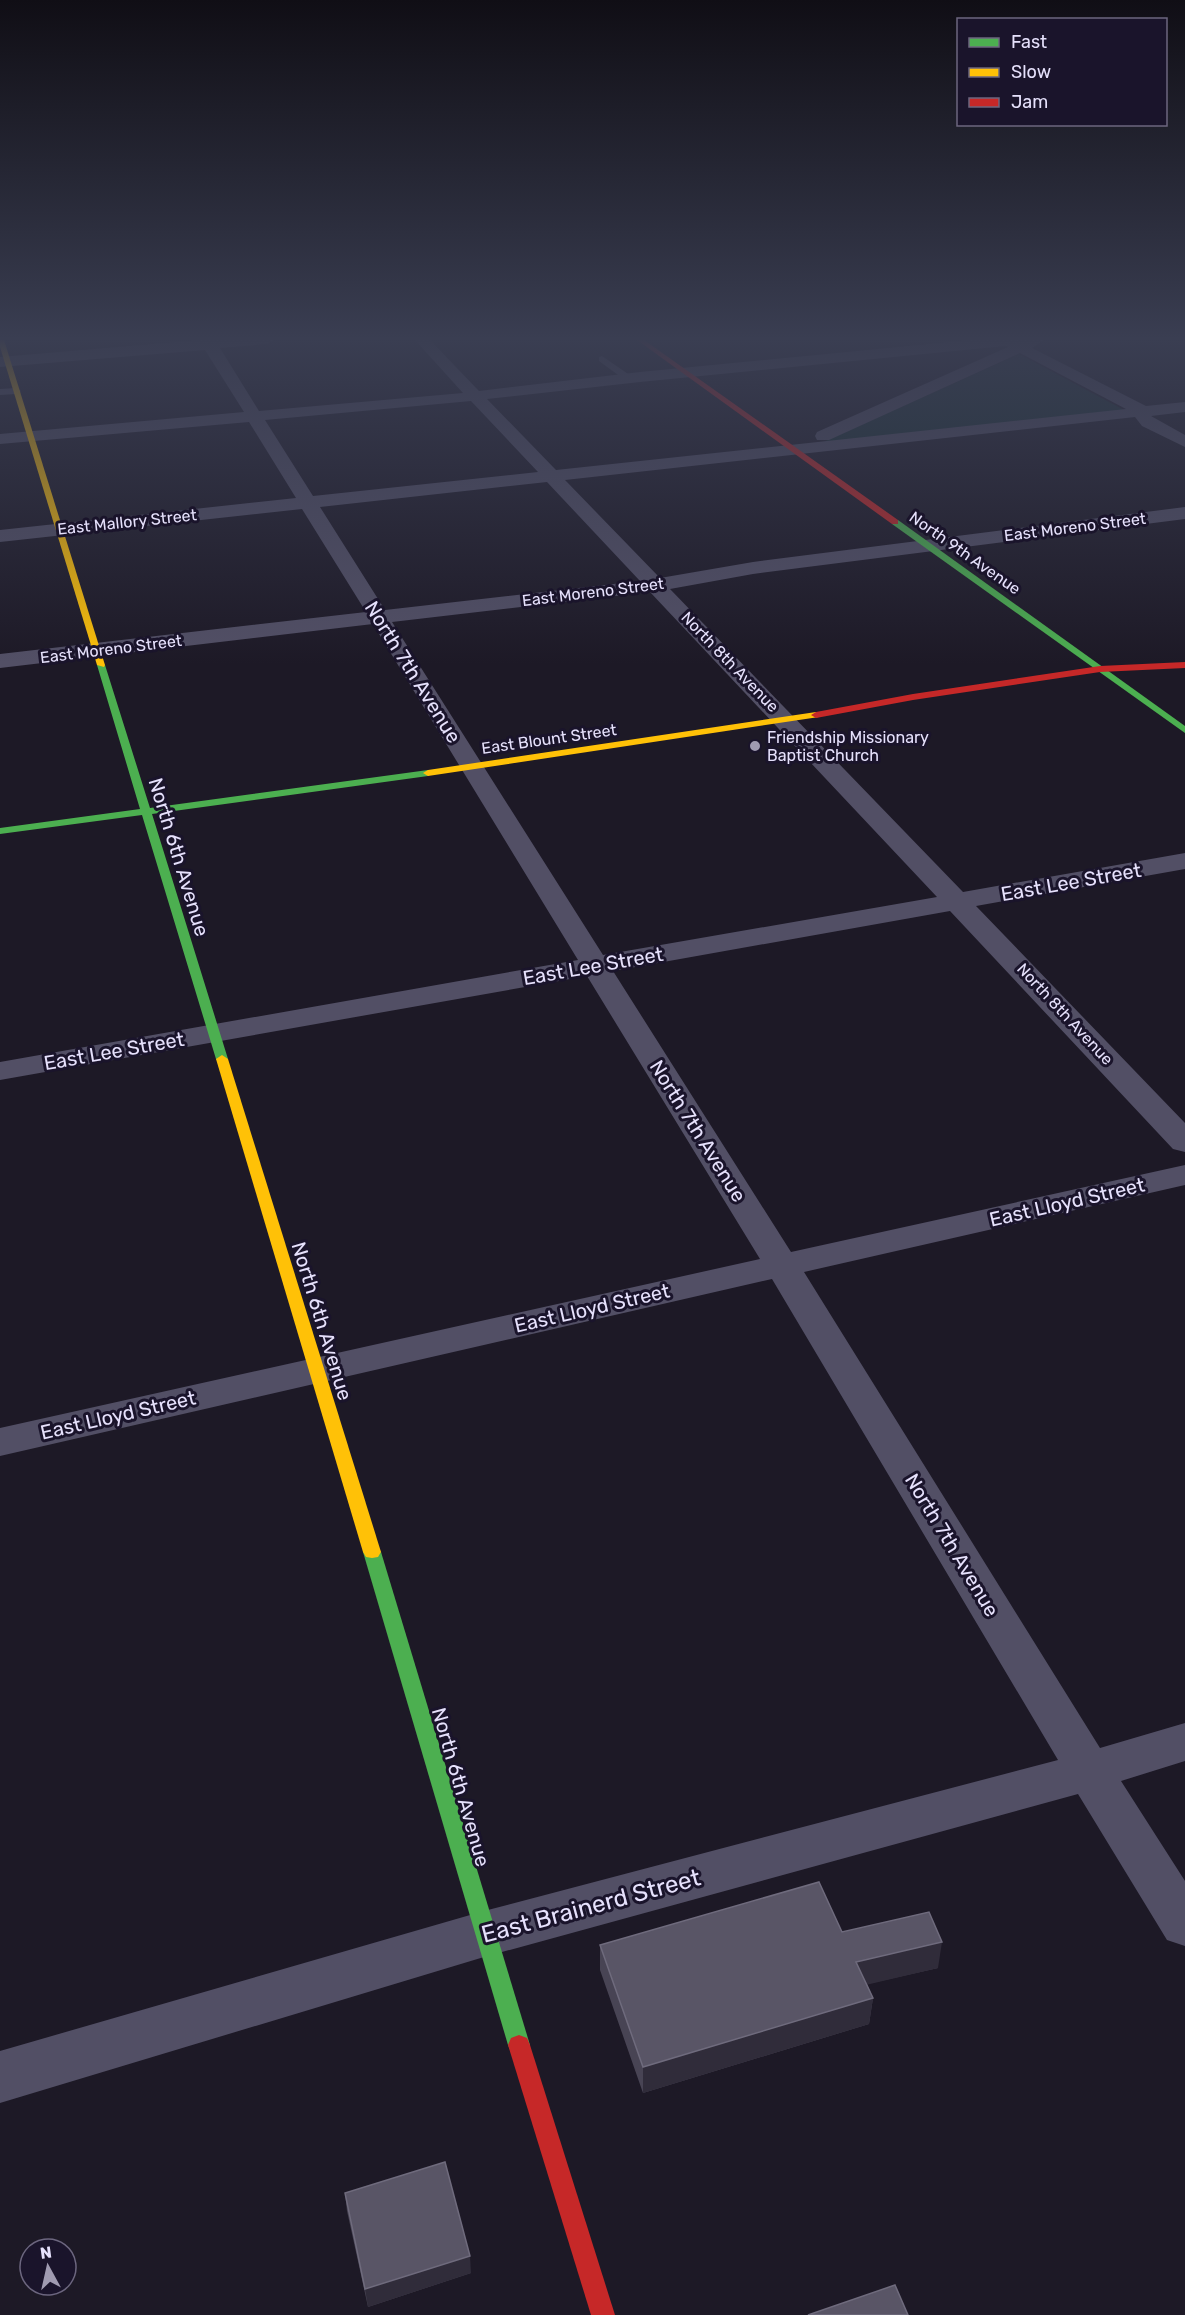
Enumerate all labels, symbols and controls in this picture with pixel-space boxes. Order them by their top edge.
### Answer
legend [957,18,1167,126]
text: Fast [1011,31,1047,53]
text: Slow [1011,61,1051,83]
text: Jam [1011,91,1048,113]
street label: East Mallory Street [56,505,198,539]
street label: North 9th Avenue [906,508,1024,598]
street label: East Moreno Street [1003,509,1147,545]
street label: East Moreno Street [521,574,665,610]
street label: North 7th Avenue [360,597,466,747]
street label: North 8th Avenue [677,608,783,716]
street label: East Moreno Street [39,631,183,667]
street label: East Blount Street [480,720,618,758]
place label: Friendship Missionary Baptist Church [767,728,929,765]
marker: Friendship Missionary Baptist Church [748,739,762,753]
street label: North 6th Avenue [143,775,215,939]
street label: East Lee Street [999,858,1143,906]
street label: East Lee Street [521,942,665,990]
street label: North 8th Avenue [1013,959,1117,1069]
street label: East Lee Street [42,1027,186,1075]
street label: North 7th Avenue [645,1056,751,1206]
street label: East Lloyd Street [987,1172,1147,1232]
street label: North 6th Avenue [286,1239,358,1403]
street label: East Lloyd Street [512,1278,672,1338]
street label: East Lloyd Street [38,1385,198,1445]
street label: North 7th Avenue [900,1469,1004,1621]
street label: North 6th Avenue [427,1705,495,1869]
street label: East Brainerd Street [478,1863,704,1949]
north arrow [18,2237,78,2297]
text: N [39,2242,53,2263]

